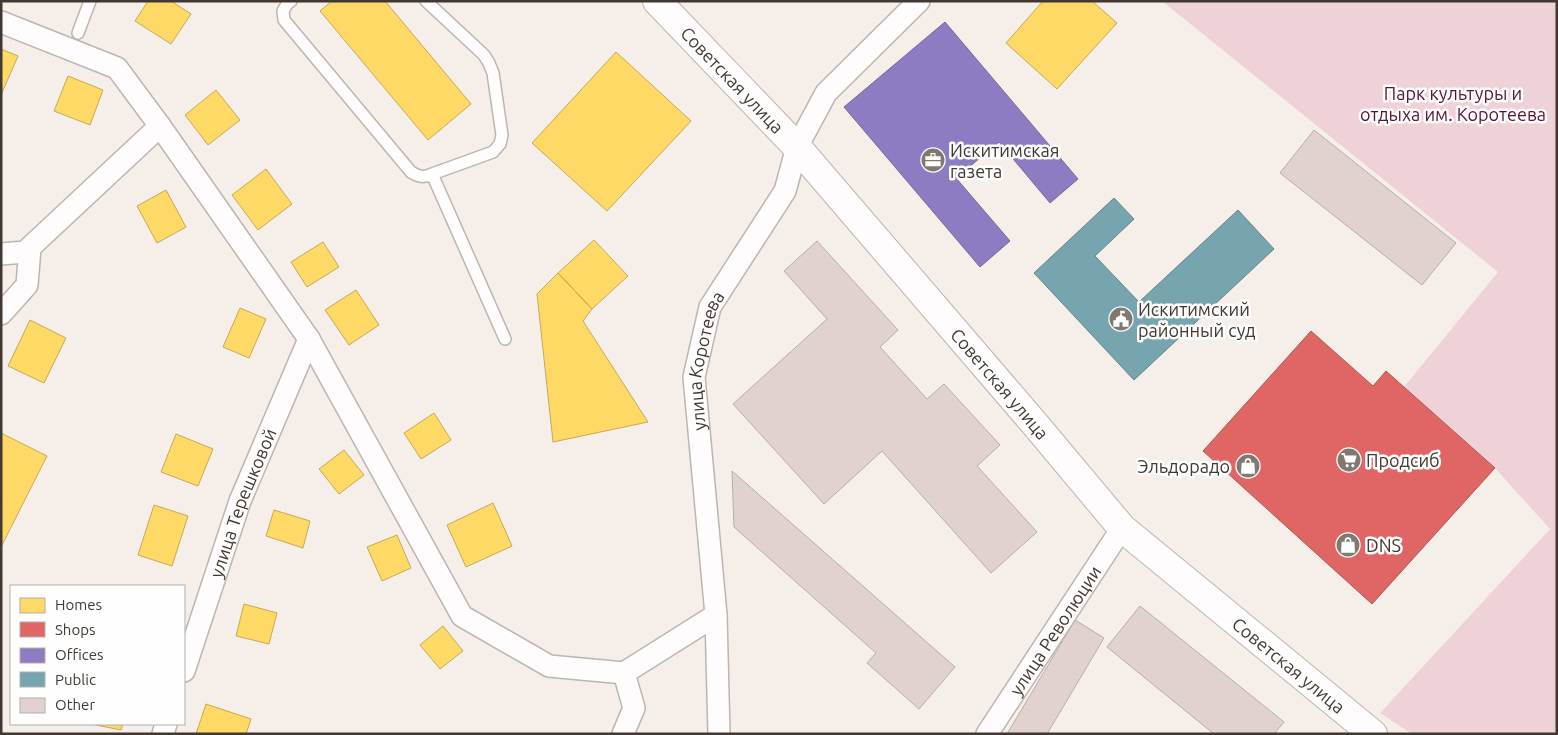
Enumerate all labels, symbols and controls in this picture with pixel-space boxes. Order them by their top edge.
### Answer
street label: Советская улица [677,22,788,137]
park label: Парк культуры и отдыха им. Коротеева [1360,83,1546,124]
place label: Искитимская газета [950,140,1059,181]
office icon: Искитимская газета [920,147,946,173]
street label: улица Коротеева [684,287,728,432]
place label: Искитимский районный суд [1138,299,1256,340]
public building icon: Искитимский районный суд [1108,306,1134,332]
street label: Советская улица [947,324,1053,443]
street label: улица Терешковой [205,425,280,580]
supermarket icon: Продсиб [1336,447,1362,473]
place label: Продсиб [1366,450,1440,470]
shop icon: Эльдорадо [1235,453,1261,479]
place label: Эльдорадо [1137,456,1230,476]
shop icon: DNS [1335,532,1361,558]
place label: DNS [1366,535,1401,555]
street label: улица Революции [1005,562,1105,699]
legend [10,585,185,725]
text: Homes [55,596,102,613]
street label: Советская улица [1229,613,1349,717]
text: Shops [55,621,96,638]
text: Offices [55,646,103,663]
text: Public [55,671,96,688]
text: Other [55,696,95,713]

